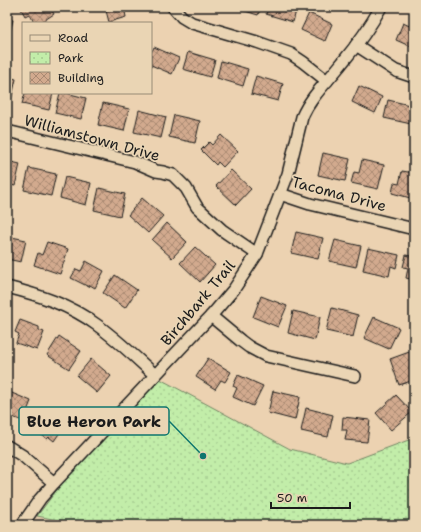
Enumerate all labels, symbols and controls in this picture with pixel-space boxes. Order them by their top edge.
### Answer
legend [22,22,152,94]
text: Road [58,30,89,46]
text: Park [58,50,84,66]
text: Building [58,70,104,86]
street label: Williamstown Drive [22,110,162,166]
street label: Tacoma Drive [290,172,388,216]
street label: Birchbark Trail [156,256,240,350]
callout: Blue Heron Park [19,407,169,435]
text: Blue Heron Park [27,411,161,432]
scale bar [271,484,350,510]
text: 50 m [277,490,307,506]

